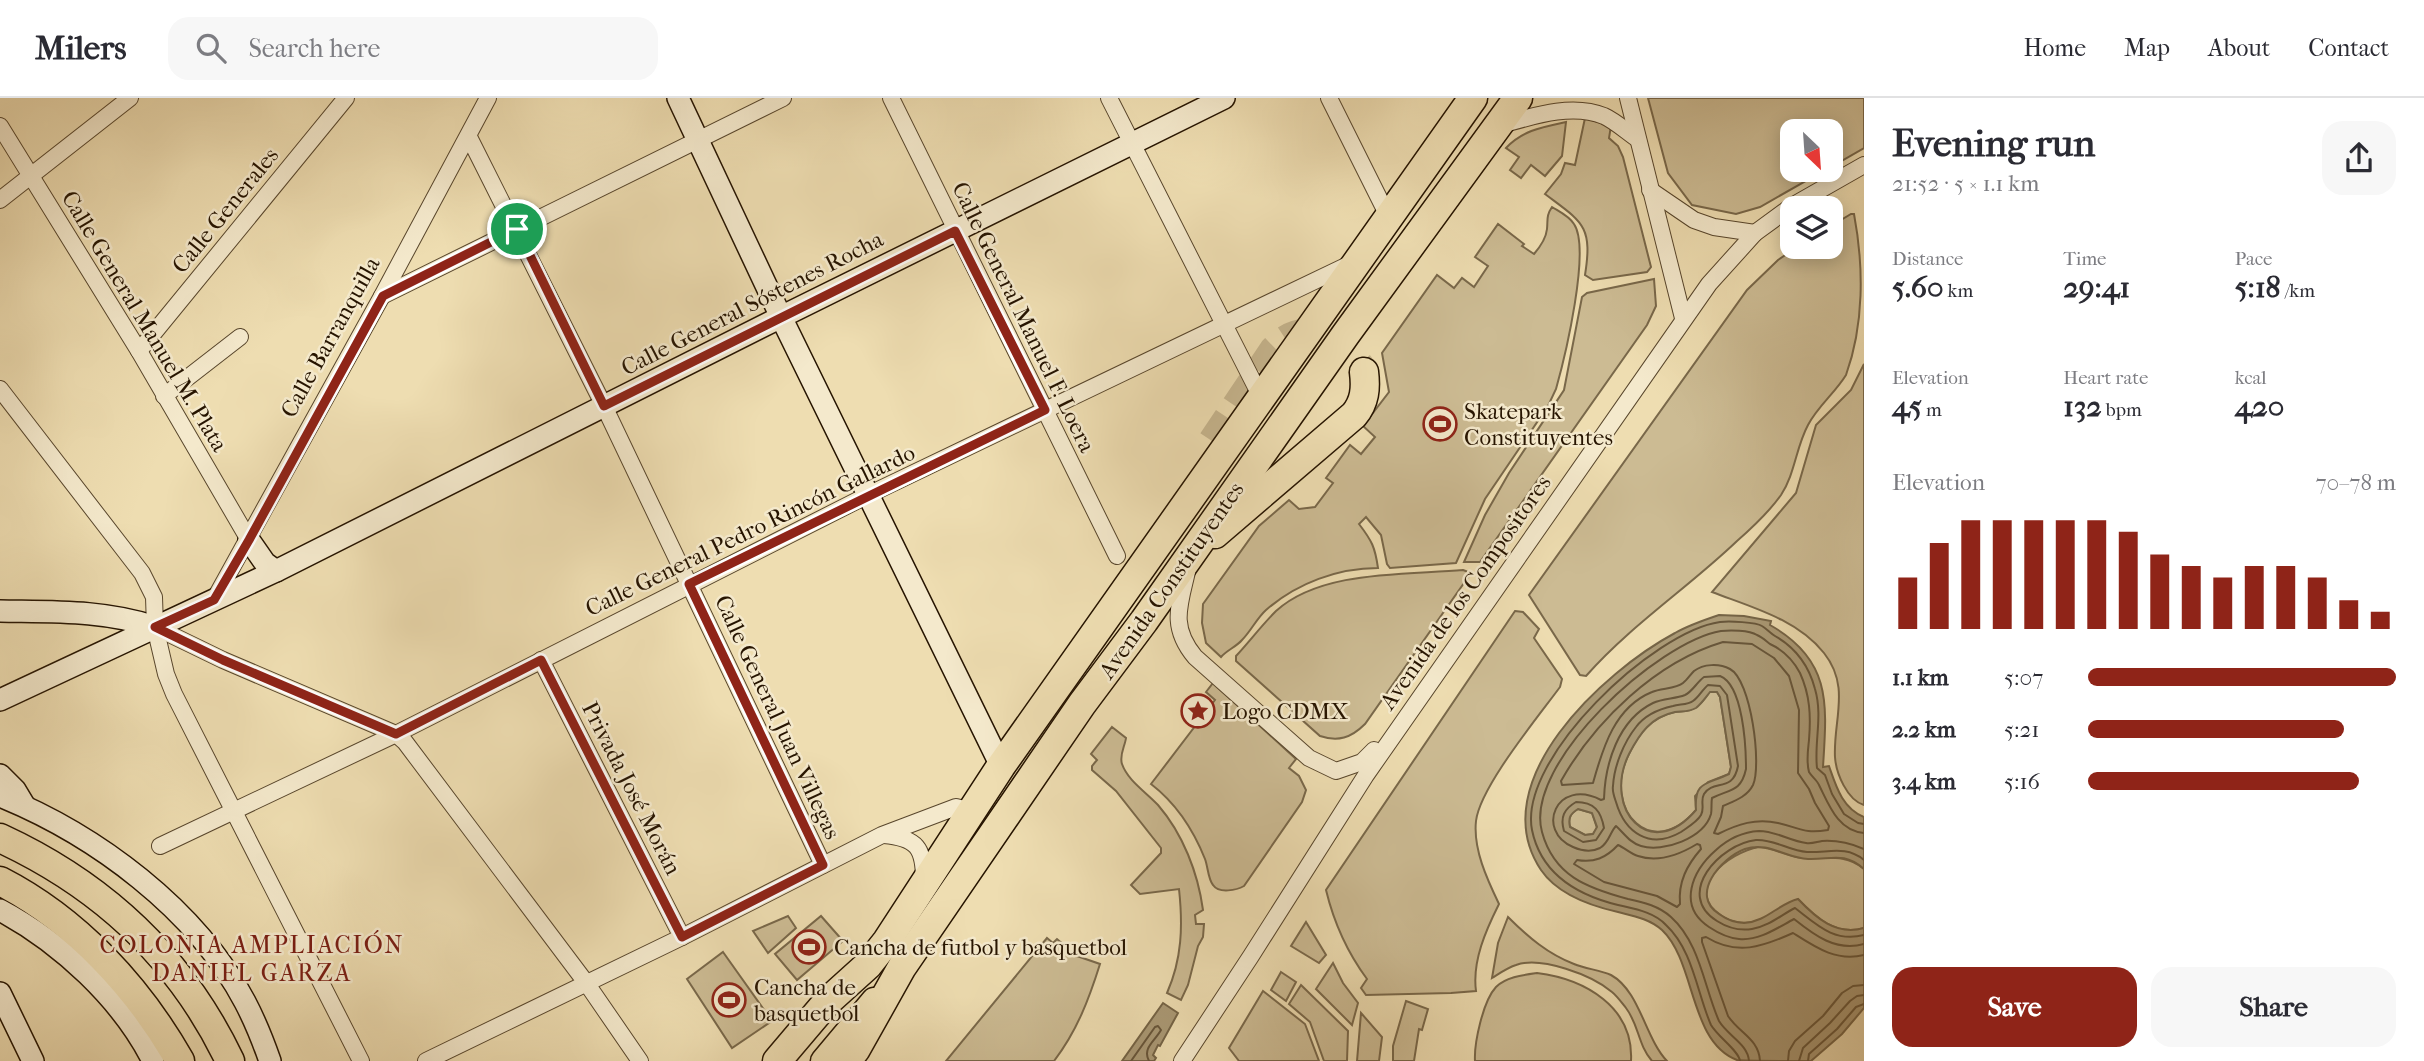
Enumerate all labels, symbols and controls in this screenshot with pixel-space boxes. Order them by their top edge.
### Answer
search box [168,17,658,80]
text: Milers [35,29,126,68]
icon: search [192,29,230,67]
text: Search here [248,33,380,64]
text: Home [2024,34,2086,62]
text: Map [2124,34,2170,62]
text: About [2208,34,2270,62]
text: Contact [2308,34,2389,62]
north arrow [1780,119,1843,182]
map controls [1780,119,1843,259]
text: Evening run [1892,121,2095,166]
button: share [2322,121,2396,195]
street label: Calle Generales [167,142,284,279]
text: 21:52 · 5 × 1.1 km [1892,170,2039,197]
street label: Calle General Manuel F. Loera [946,178,1101,457]
street label: Calle General Manuel M. Plata [56,186,233,457]
button: layers [1780,196,1843,259]
pin [487,199,547,259]
icon: arrive [498,210,536,248]
street label: Calle General Sóstenes Rocha [617,225,888,381]
text: Distance [1892,248,1963,270]
text: Time [2063,248,2107,270]
text: Pace [2235,248,2273,270]
street label: Calle Barranquilla [275,252,386,422]
text: 5.60 [1892,270,1944,305]
text: 29:41 [2063,270,2130,305]
text: 5:18 [2235,270,2281,305]
text: km [1944,280,1973,302]
text: /km [2281,280,2315,302]
text: Elevation [1892,367,1969,389]
text: Heart rate [2063,367,2148,389]
text: kcal [2235,367,2267,389]
text: 45 [1892,389,1922,424]
text: 132 [2063,389,2102,424]
text: 420 [2235,389,2284,424]
place label: Skatepark Constituyentes [1464,398,1613,451]
text: m [1922,399,1942,421]
text: bpm [2102,399,2142,421]
sports icon: Skatepark Constituyentes [1421,405,1459,443]
street label: Calle General Pedro Rincón Gallardo [581,439,919,622]
text: Elevation [1892,469,1985,496]
text: 70–78 m [2316,469,2396,496]
street label: Avenida de los Compositores [1374,470,1557,715]
street label: Avenida Constituyentes [1093,477,1250,685]
street label: Calle General Juan Villegas [709,591,846,844]
text: 1.1 km [1892,664,1949,691]
text: 5:07 [2004,664,2043,691]
place icon: Logo CDMX [1179,692,1217,730]
street label: Privada José Morán [576,697,687,880]
place label: Logo CDMX [1222,698,1348,725]
text: 2.2 km [1892,716,1956,743]
text: 5:21 [2004,716,2040,743]
text: 3.4 km [1892,768,1956,795]
text: 5:16 [2004,768,2040,795]
sports icon: Cancha de futbol y basquetbol [790,928,828,966]
district label: COLONIA AMPLIACIÓN DANIEL GARZA [99,930,405,987]
place label: Cancha de futbol y basquetbol [834,934,1128,961]
button: Save [1892,967,2137,1047]
button: Share [2151,967,2396,1047]
place label: Cancha de basquetbol [753,974,860,1027]
sports icon: Cancha de basquetbol [710,981,748,1019]

